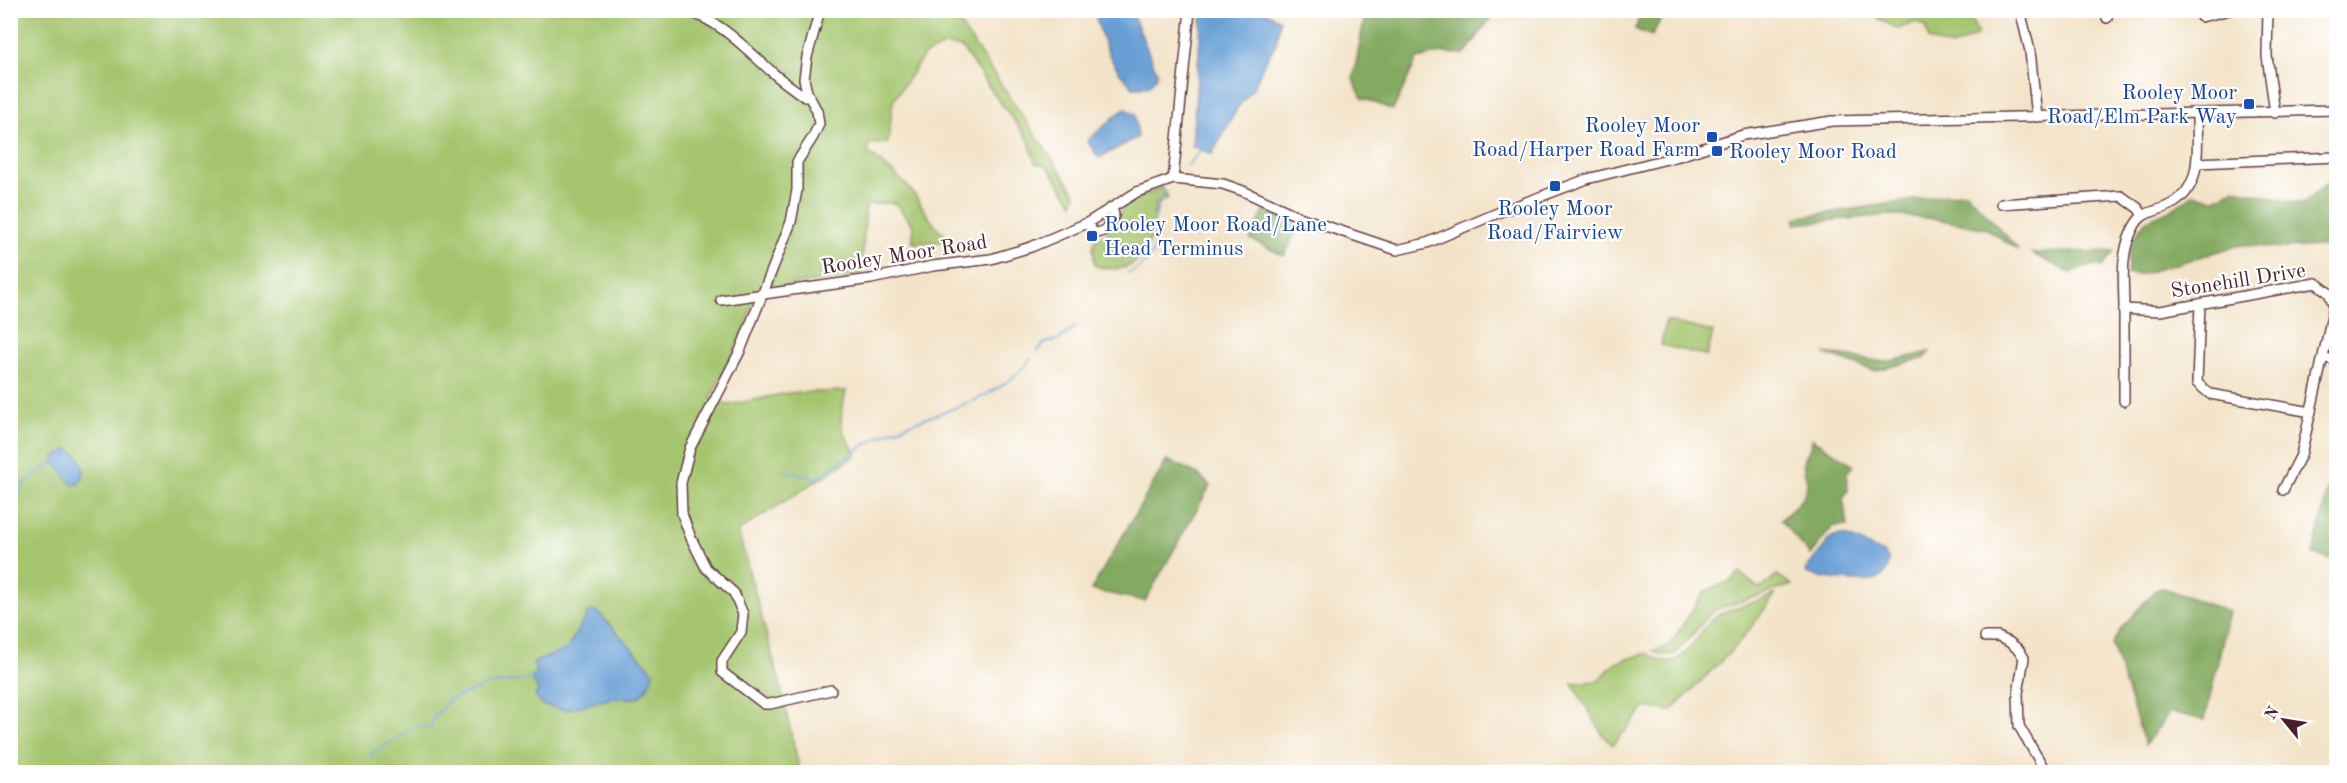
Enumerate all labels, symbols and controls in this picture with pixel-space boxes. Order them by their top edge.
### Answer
place label: Rooley Moor Road/Elm Park Way [2047,83,2237,128]
marker: Rooley Moor Road/Elm Park Way [2242,97,2256,111]
place label: Rooley Moor Road/Harper Road Farm [1472,116,1700,161]
marker: Rooley Moor Road/Harper Road Farm [1705,130,1719,144]
place label: Rooley Moor Road [1729,142,1897,163]
marker: Rooley Moor Road [1710,144,1724,158]
marker: Rooley Moor Road/Fairview [1548,179,1562,193]
place label: Rooley Moor Road/Fairview [1487,199,1623,244]
place label: Rooley Moor Road/Lane Head Terminus [1104,215,1327,260]
marker: Rooley Moor Road/Lane Head Terminus [1085,229,1099,243]
street label: Rooley Moor Road [820,232,989,279]
street label: Stonehill Drive [2169,260,2307,303]
north arrow [2254,690,2314,750]
text: N [2263,704,2283,723]

